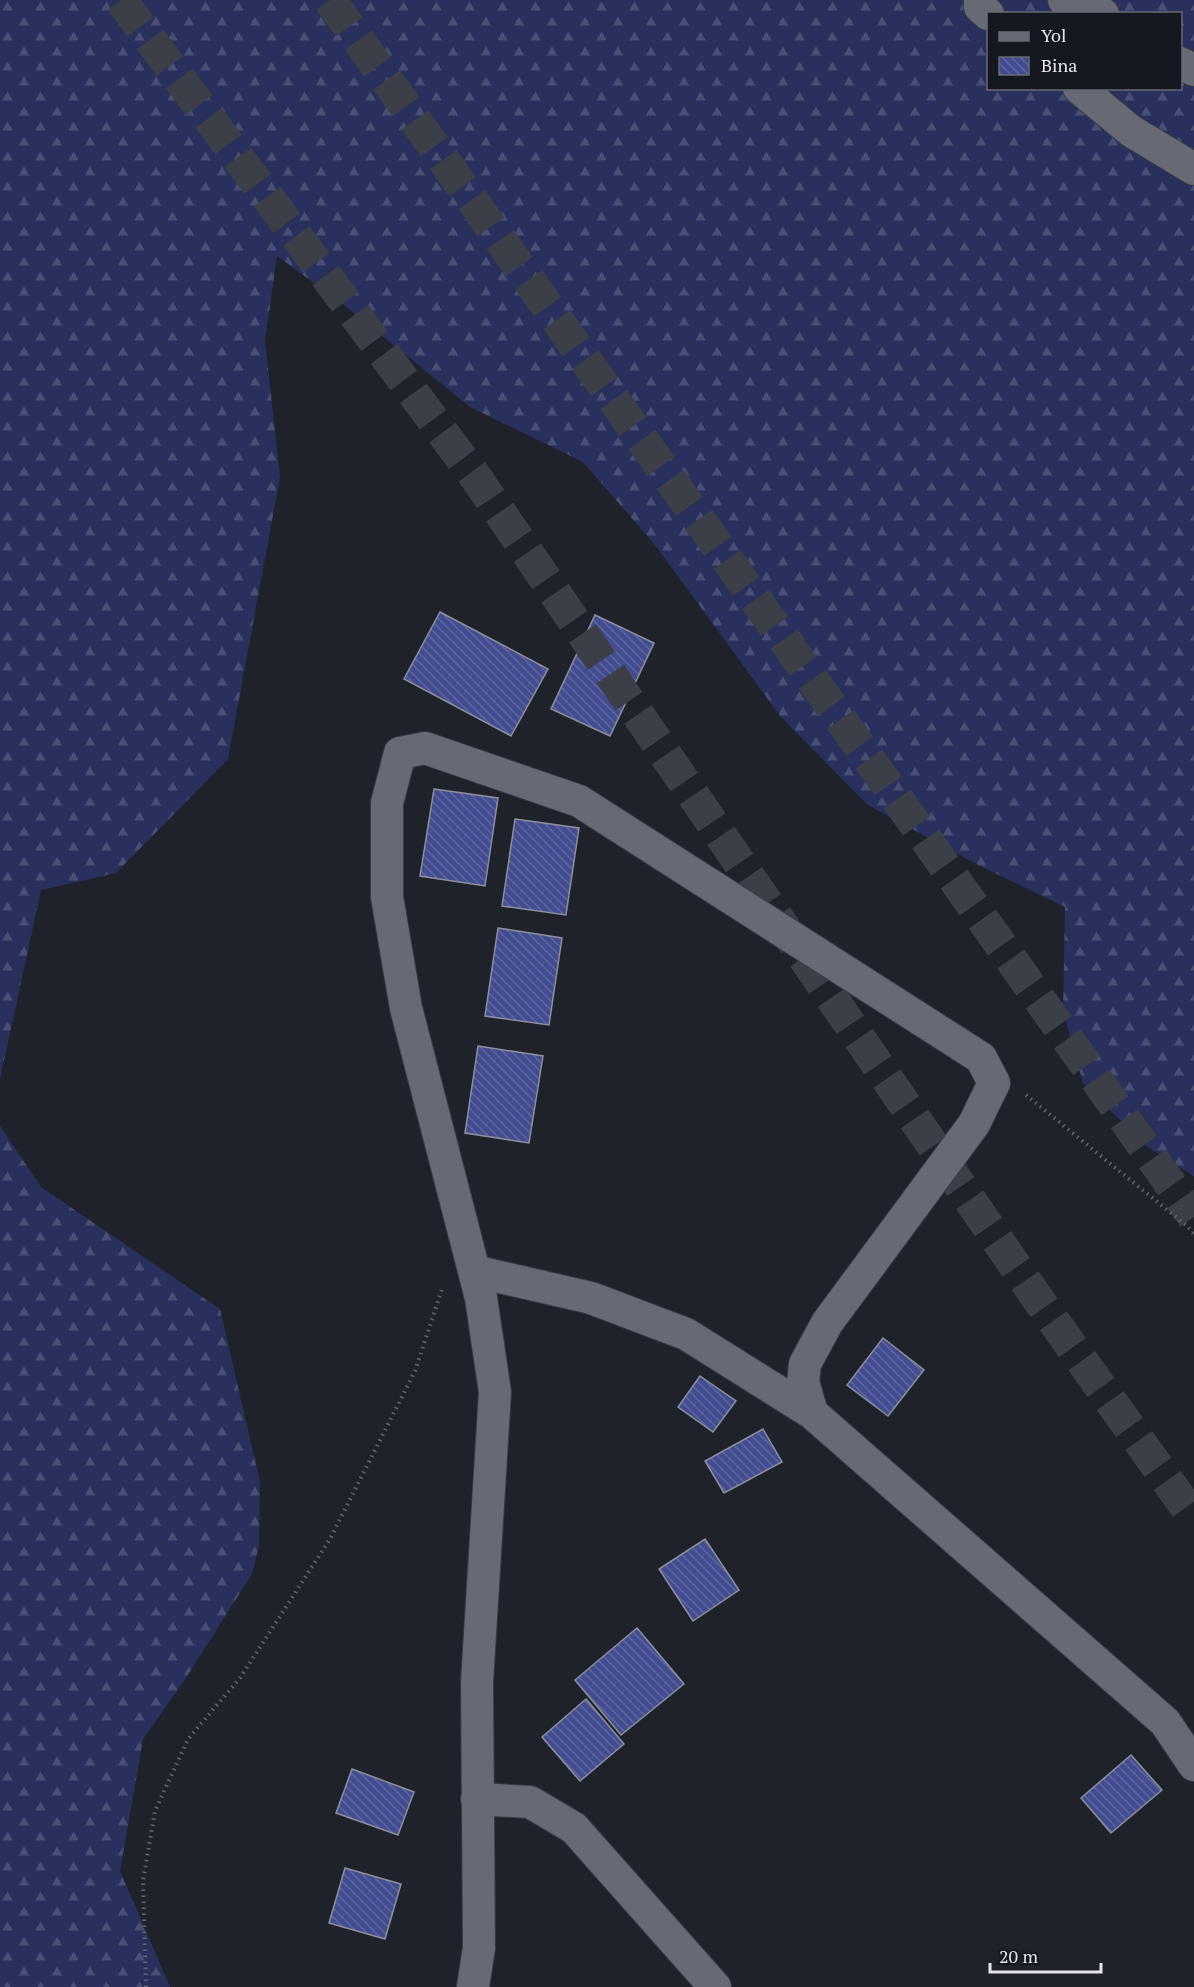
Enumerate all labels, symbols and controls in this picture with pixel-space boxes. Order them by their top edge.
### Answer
legend [987,12,1182,90]
text: Yol [1041,23,1066,47]
text: Bina [1041,53,1077,77]
scale bar [990,1936,1101,1974]
text: 20 m [999,1944,1039,1968]

